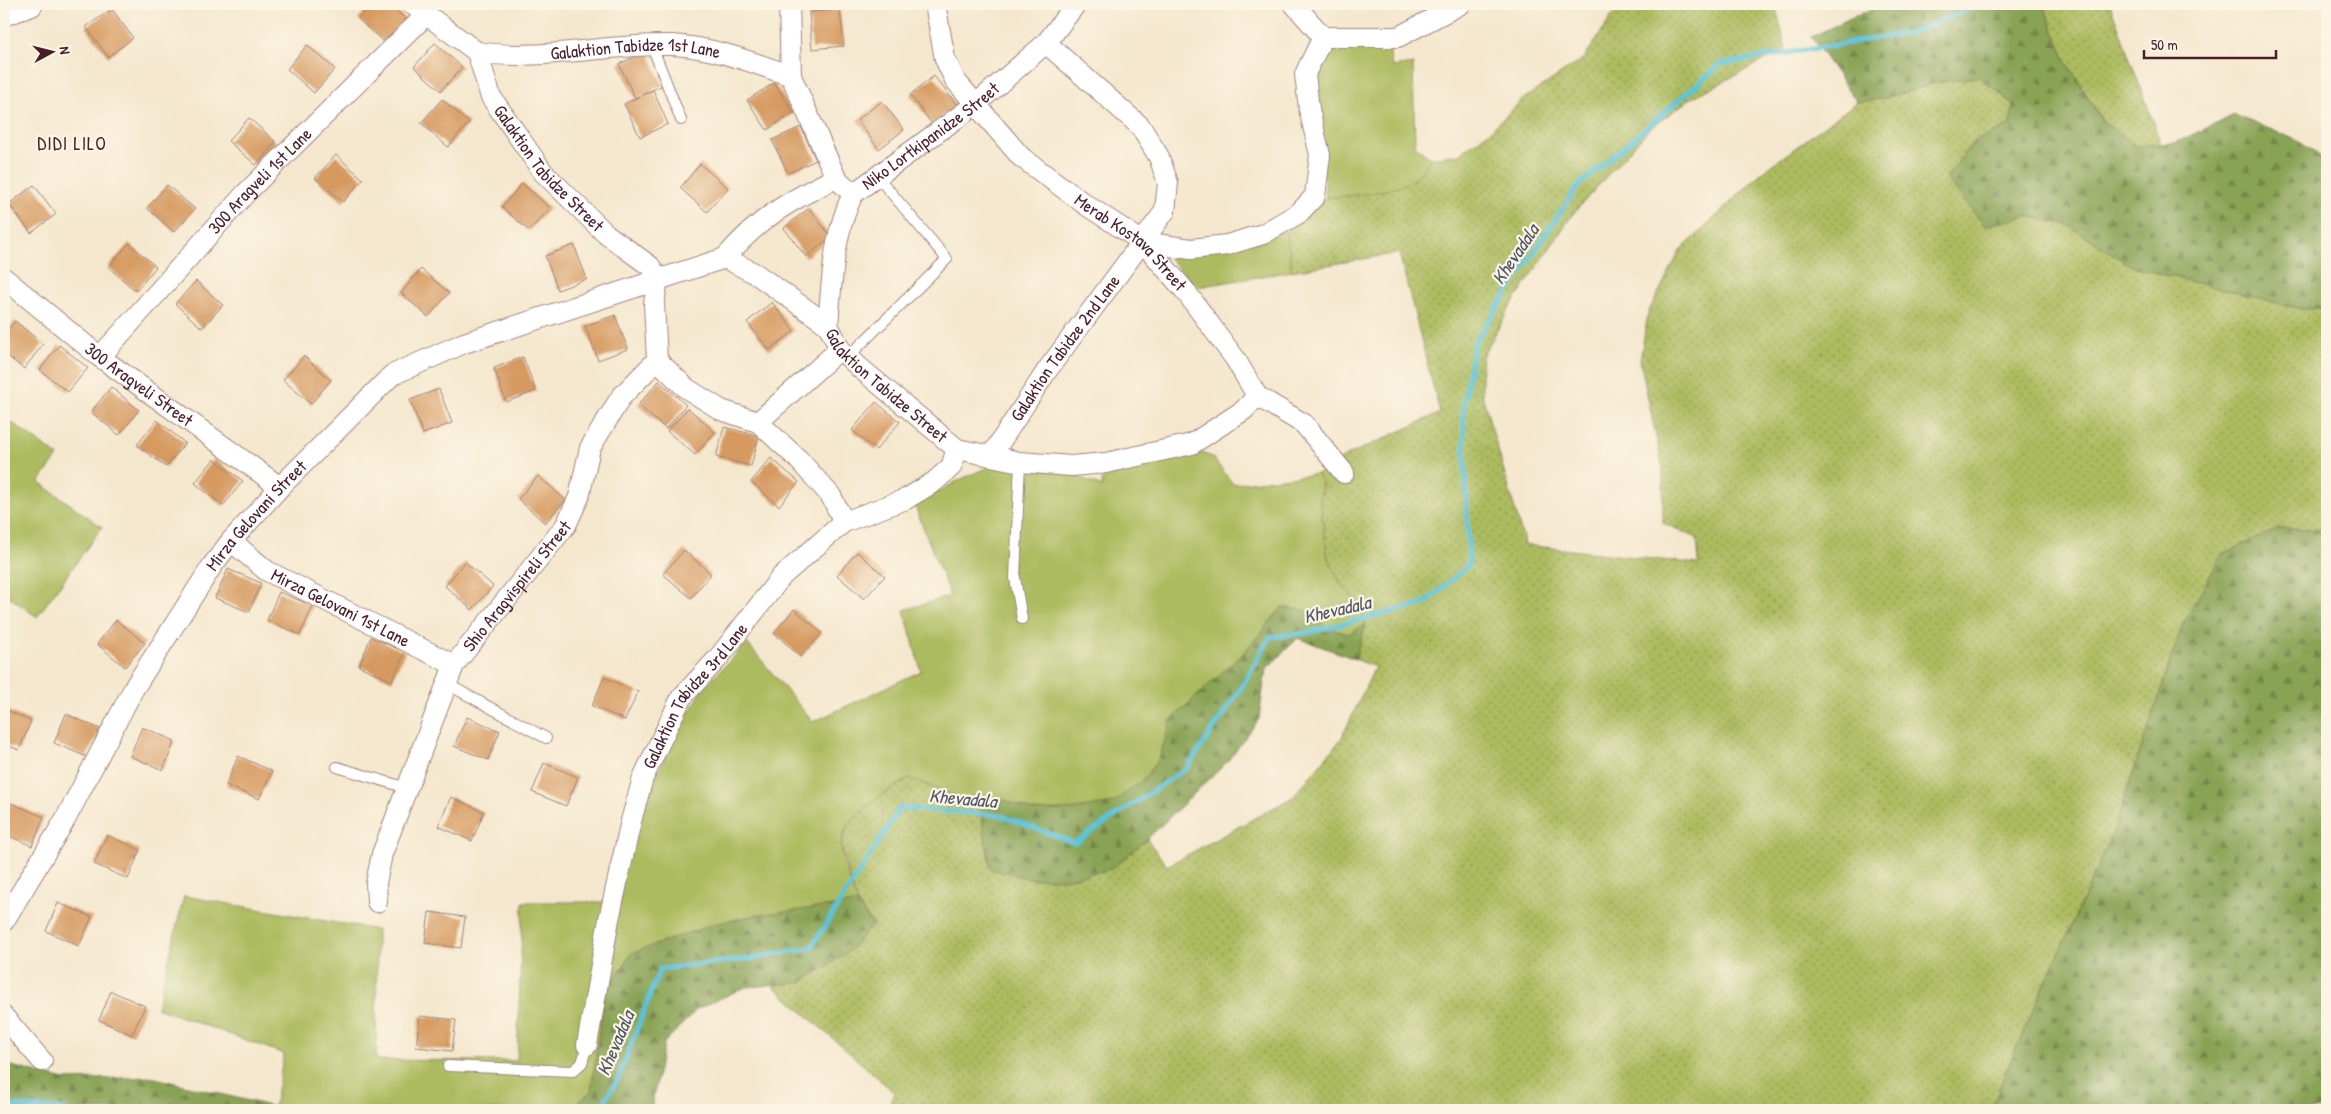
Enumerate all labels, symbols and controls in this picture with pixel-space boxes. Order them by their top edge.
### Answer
north arrow [28,28,78,78]
scale bar [2144,28,2276,60]
street label: Galaktion Tabidze 1st Lane [549,32,723,66]
text: 50 m [2151,34,2178,55]
text: N [56,45,75,56]
street label: Niko Lortkipanidze Street [856,76,1005,196]
street label: Galaktion Tabidze Street [488,100,610,238]
street label: 300 Aragveli 1st Lane [202,122,317,239]
district label: DIDI LILO [37,130,107,156]
street label: Merab Kostava Street [1069,188,1193,297]
water label: Khevadala [1485,216,1546,289]
street label: Galaktion Tabidze 2nd Lane [1004,269,1126,426]
street label: Galaktion Tabidze Street [820,324,954,449]
street label: 300 Aragveli Street [80,336,199,433]
street label: Mirza Gelovani Street [200,454,313,576]
street label: Shio Aragvispireli Street [457,514,577,656]
street label: Mirza Gelovani 1st Lane [267,562,414,653]
water label: Khevadala [1301,588,1375,629]
street label: Galaktion Tabidze 3rd Lane [636,617,753,773]
water label: Khevadala [928,782,1000,814]
water label: Khevadala [590,1004,641,1079]

